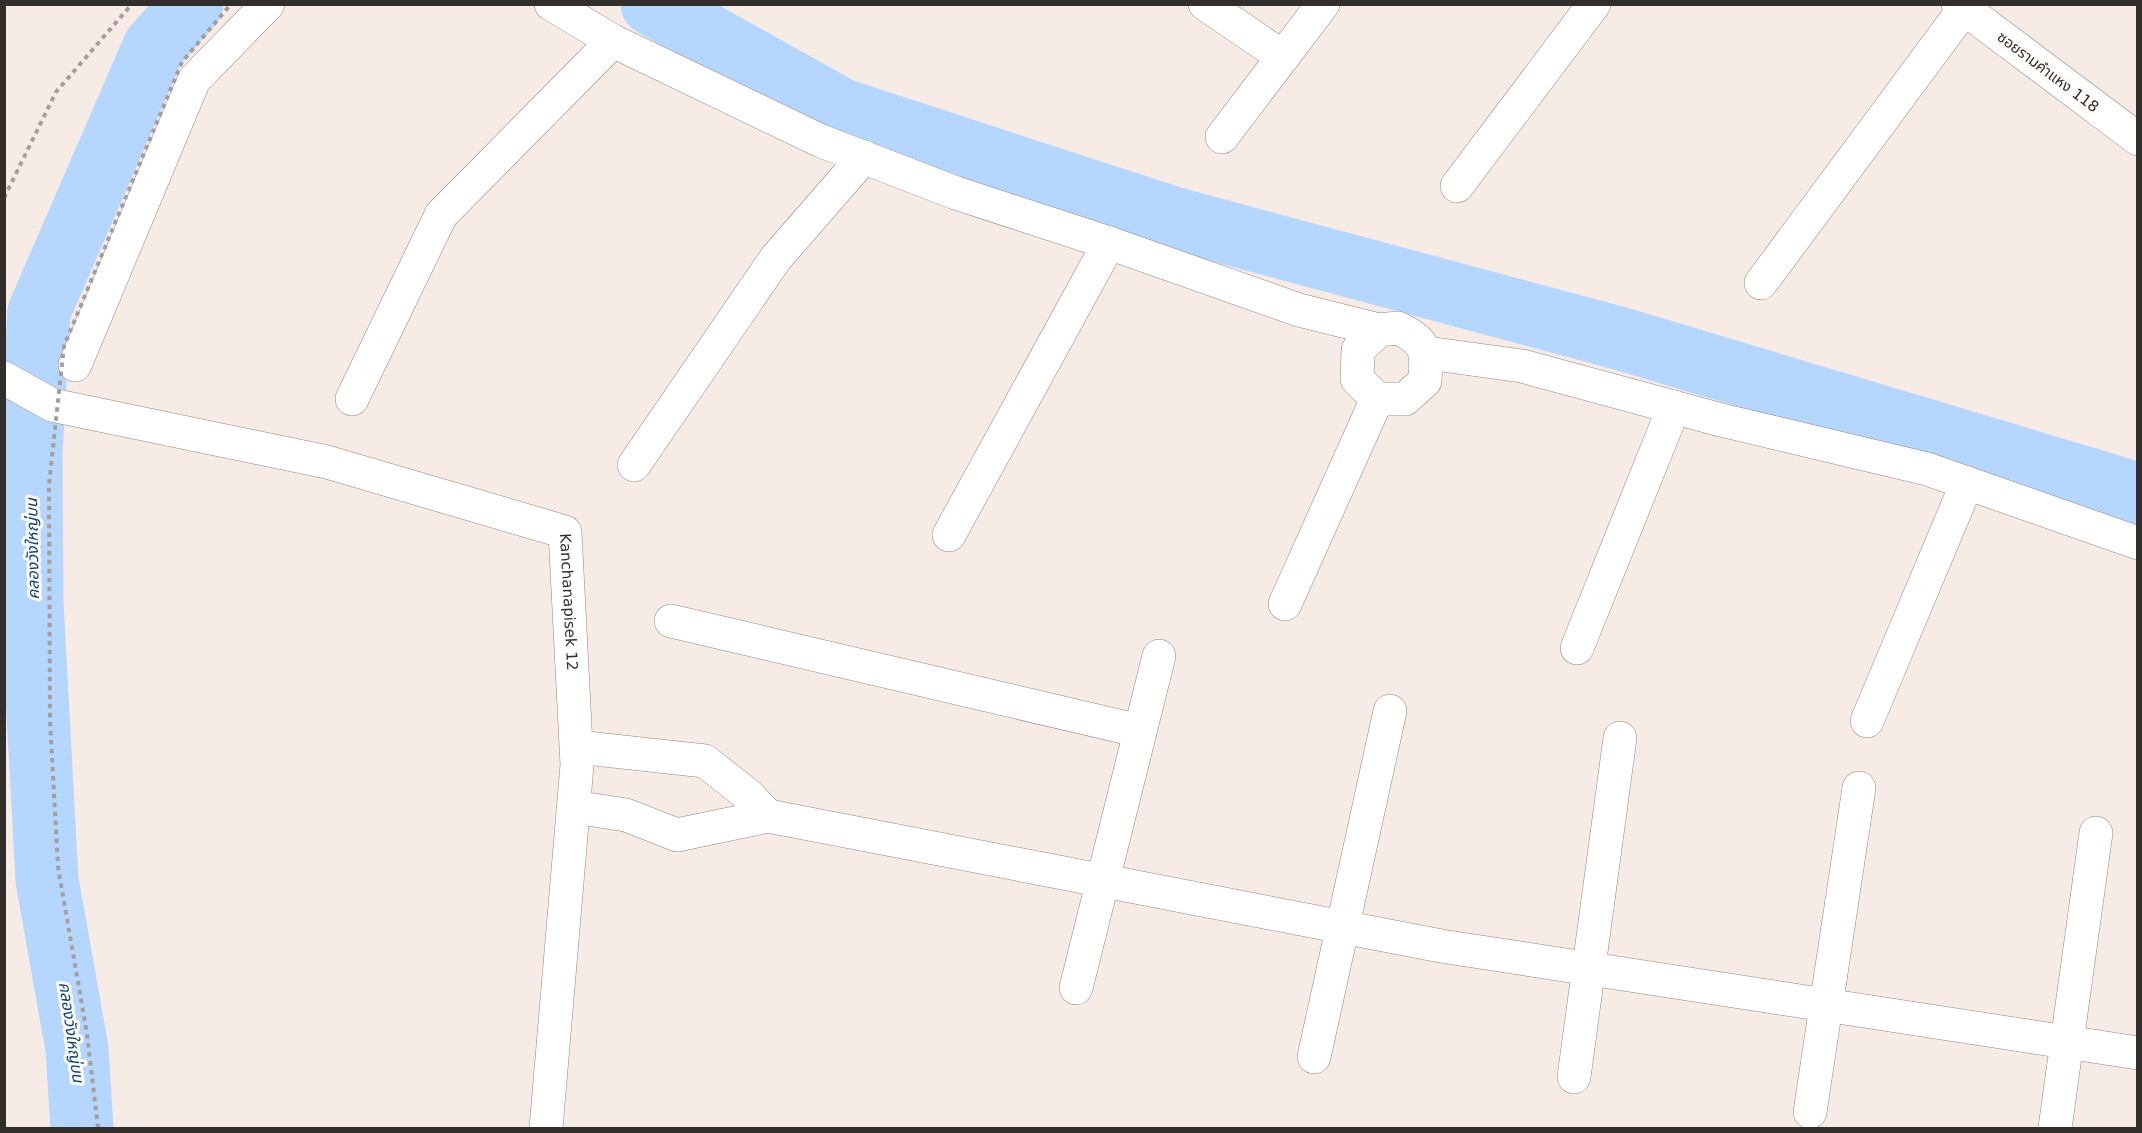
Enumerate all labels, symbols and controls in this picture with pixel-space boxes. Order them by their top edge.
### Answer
street label: ซอยรามคำแหง 118 [1994,28,2102,116]
water label: คลองวังใหญ่บน [22,497,43,600]
street label: Kanchanapisek 12 [556,533,581,671]
water label: คลองวังใหญ่บน [55,981,88,1085]

